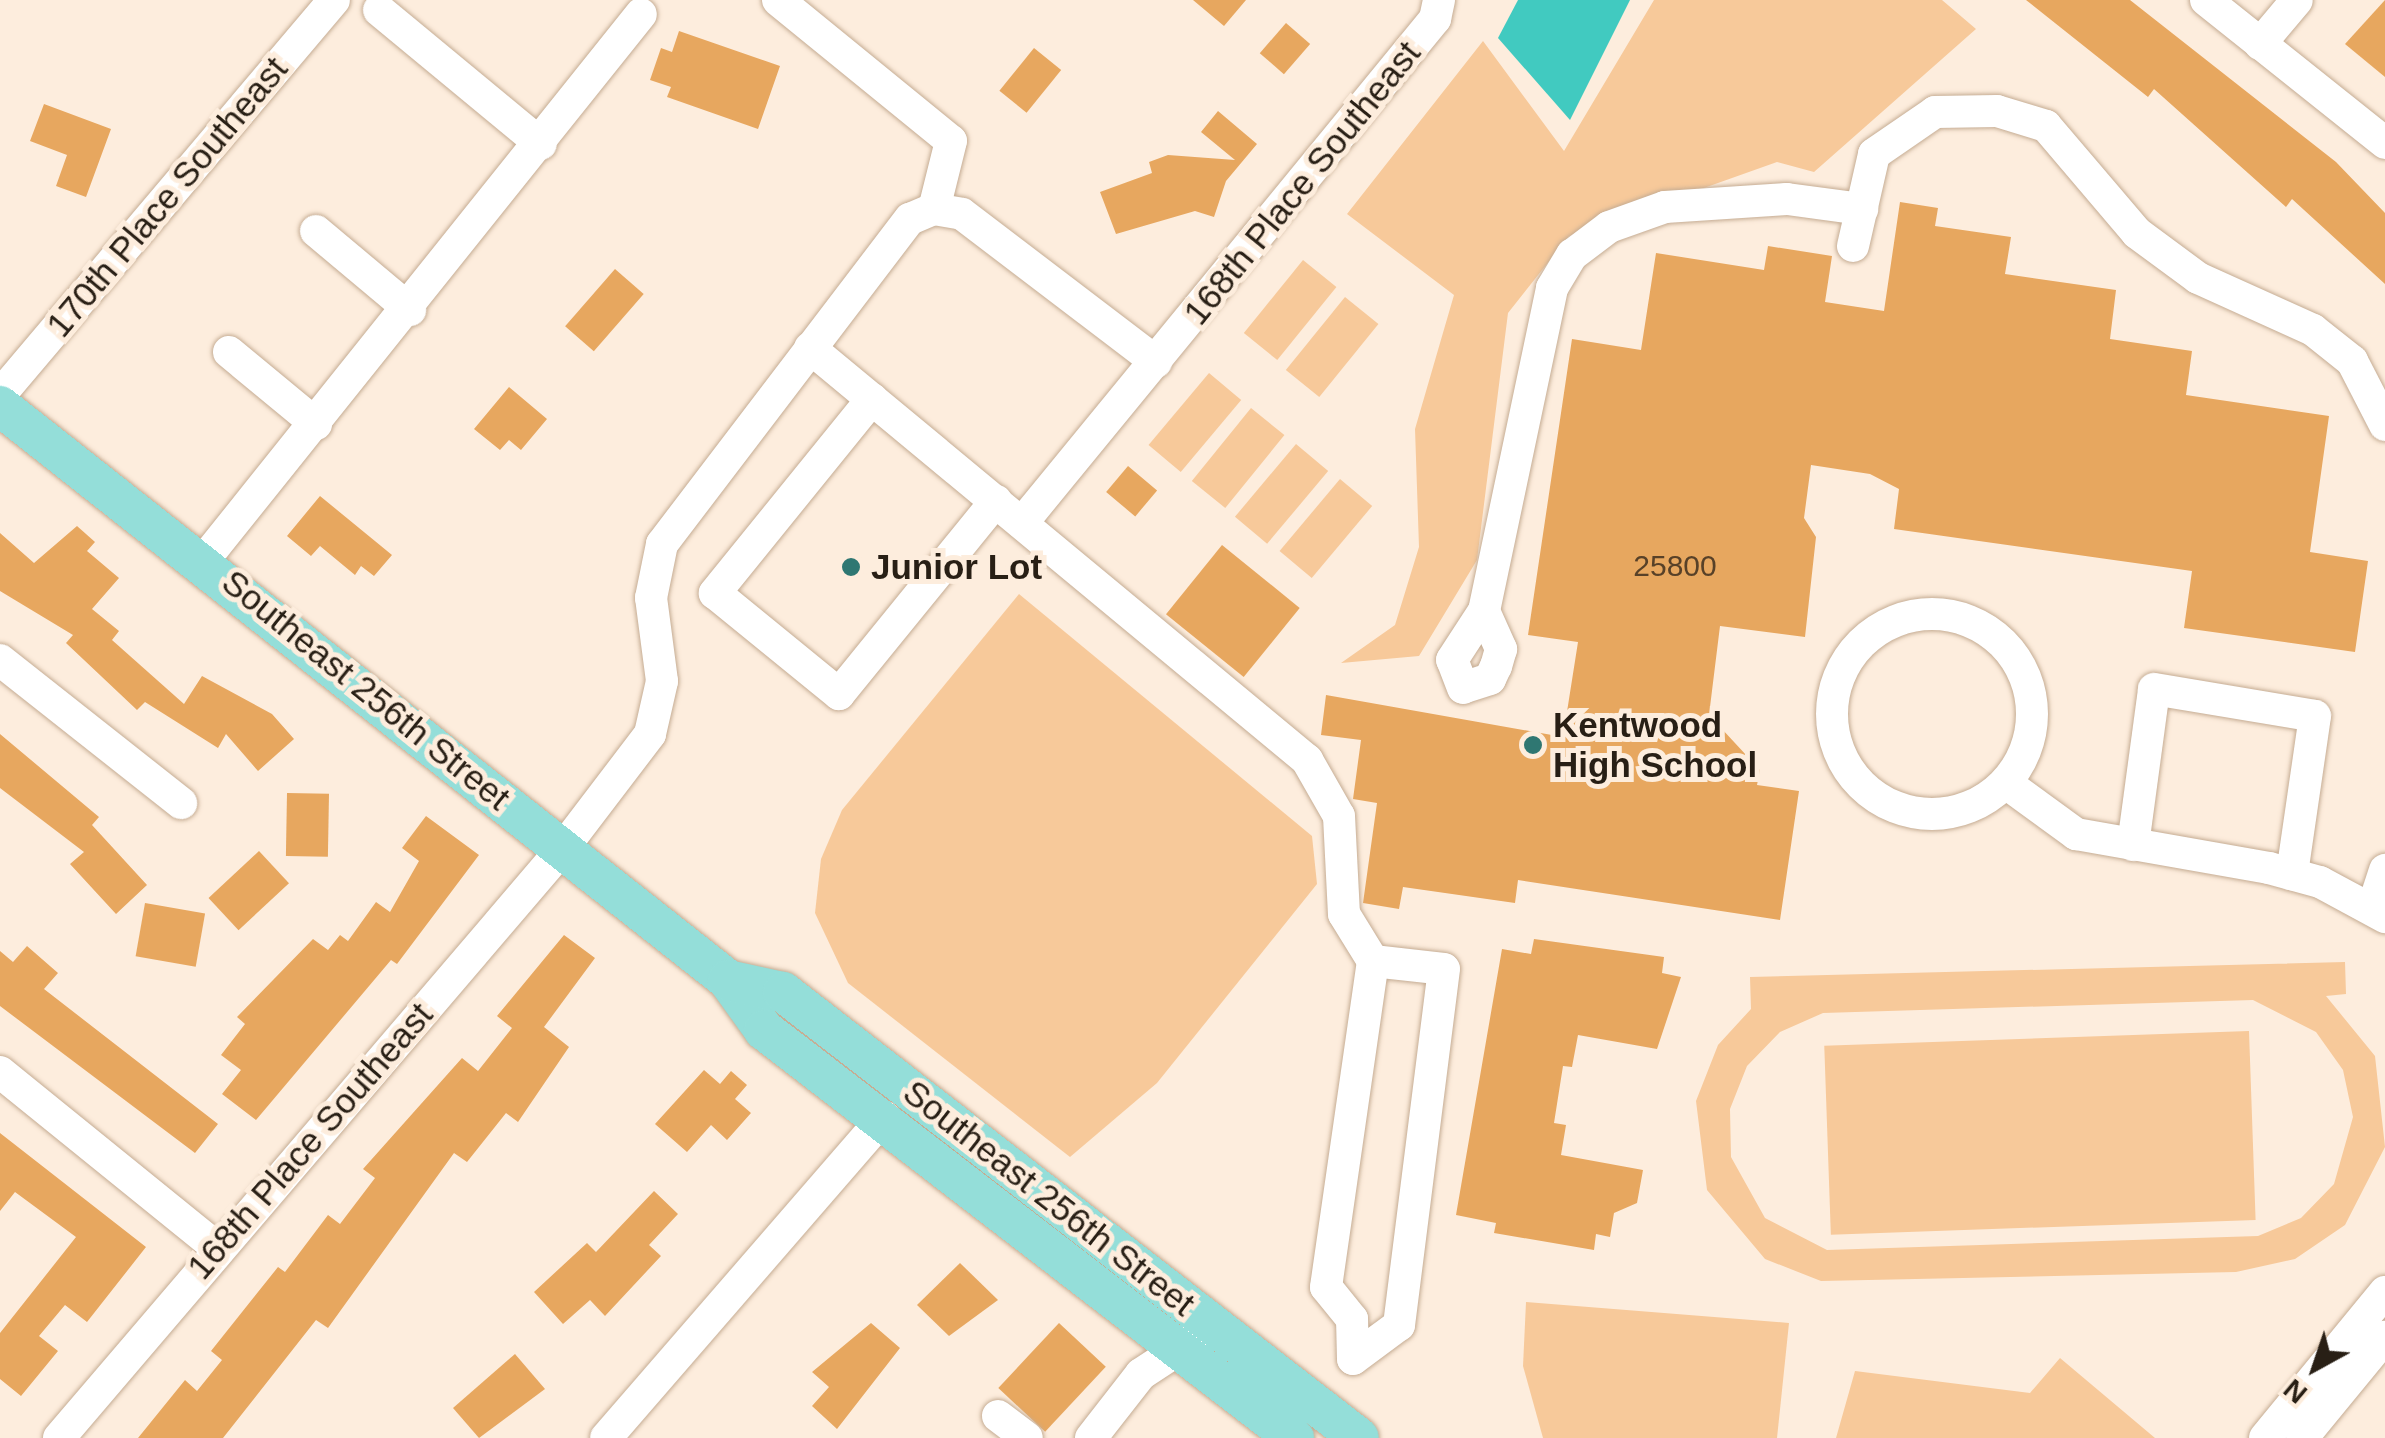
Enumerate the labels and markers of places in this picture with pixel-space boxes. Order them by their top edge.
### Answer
place label: Junior Lot [871,546,1042,588]
marker: Junior Lot [840,556,862,578]
place label: Kentwood High School [1553,704,1757,786]
marker: Kentwood High School [1522,734,1544,756]

